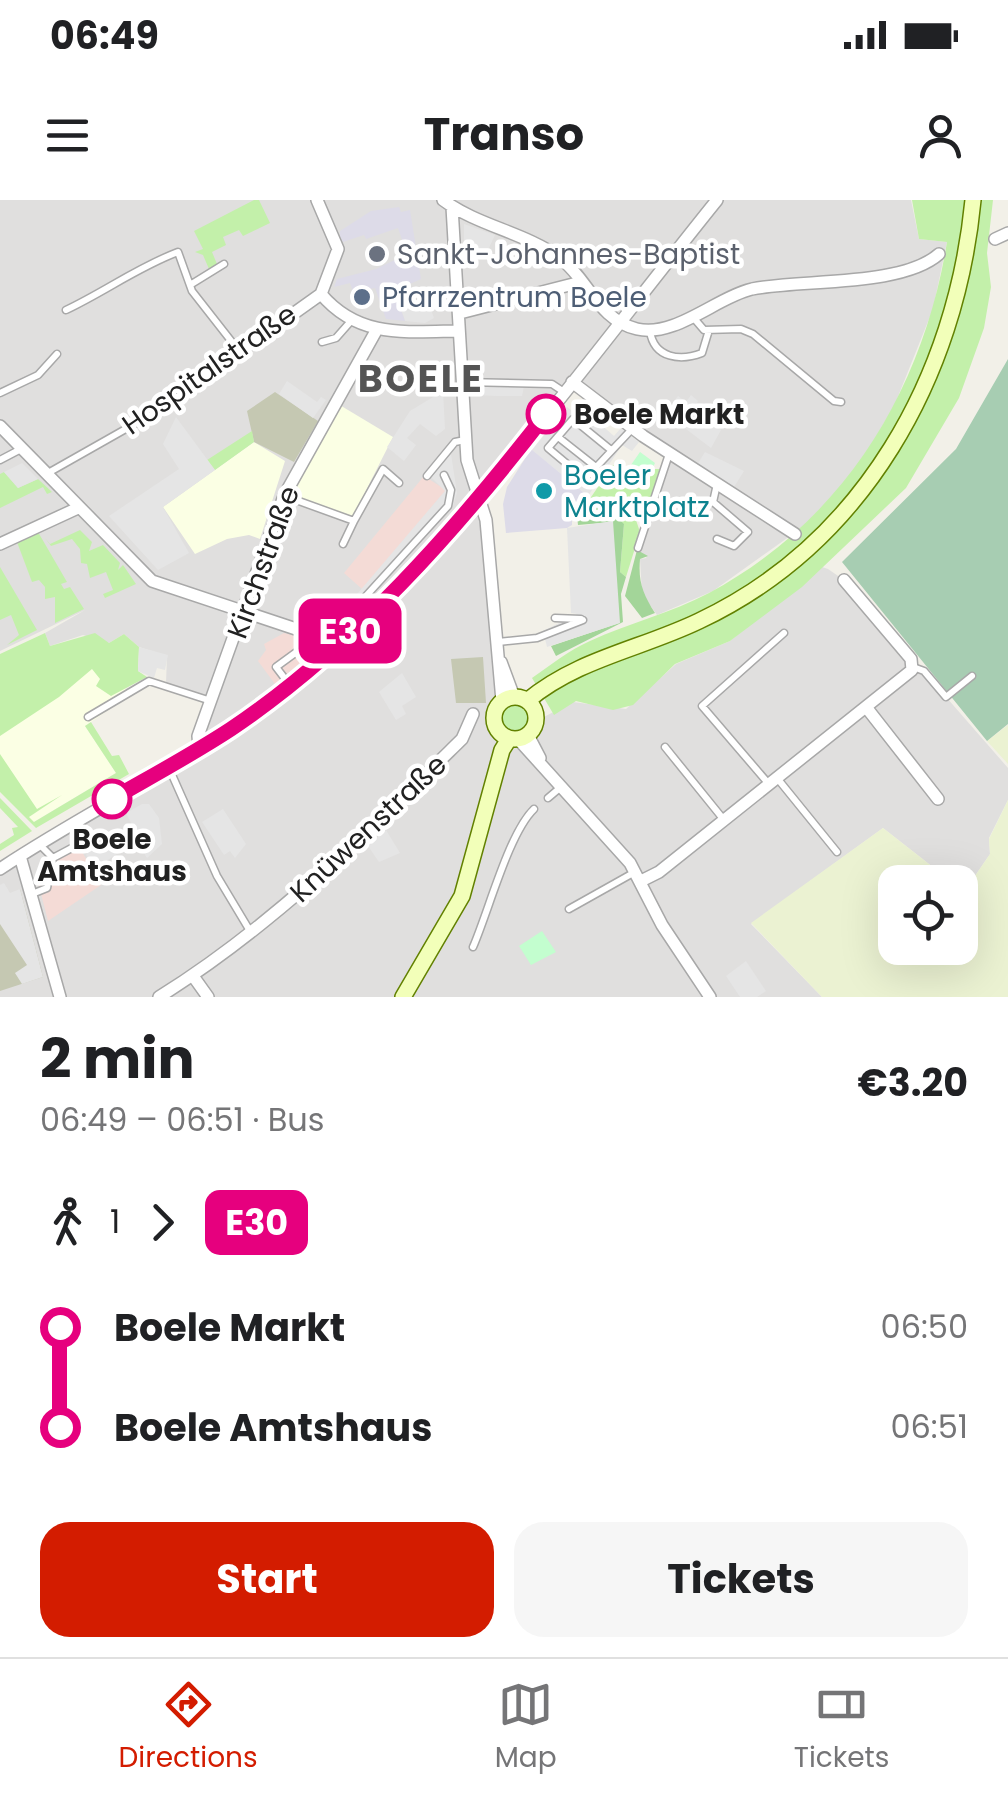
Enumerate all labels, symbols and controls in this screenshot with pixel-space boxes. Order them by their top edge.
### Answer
text: 06:49 [50,9,159,62]
text: Transo [424,103,584,166]
icon: menu [40,108,95,163]
icon: person [913,108,968,163]
place label: Sankt-Johannes-Baptist [397,235,740,274]
marker: Sankt-Johannes-Baptist [366,243,388,265]
place label: Pfarrzentrum Boele [382,278,647,317]
marker: Pfarrzentrum Boele [351,286,373,308]
street label: Hospitalstraße [114,295,304,444]
district label: BOELE [358,352,484,405]
marker: Boele Markt [527,395,565,433]
place label: Boele Markt [574,395,744,434]
place label: Boeler Marktplatz [564,456,710,527]
street label: Kirchstraße [218,480,309,644]
marker: Boeler Marktplatz [533,480,555,502]
line badge: E30 [292,598,408,664]
text: E30 [319,607,381,656]
street label: Knüwenstraße [281,745,455,911]
marker: Boele Amtshaus [93,780,131,818]
place label: Boele Amtshaus [37,820,187,891]
map controls [878,865,978,965]
button: locate [878,865,978,965]
text: 2 min [40,1020,195,1097]
text: €3.20 [858,1056,968,1109]
text: 06:49 – 06:51 · Bus [40,1097,325,1142]
icon: walk [40,1195,95,1250]
icon: forward [135,1195,190,1250]
text: E30 [225,1198,288,1247]
text: 1 [110,1199,120,1244]
text: Boele Markt [114,1301,345,1354]
text: 06:50 [881,1304,968,1349]
text: Boele Amtshaus [114,1401,432,1454]
text: 06:51 [890,1404,968,1449]
button: Start [40,1522,494,1637]
button: Tickets [514,1522,968,1637]
tab: Directions [119,1677,258,1779]
tab: Map [495,1677,557,1779]
tab: Tickets [794,1677,889,1779]

